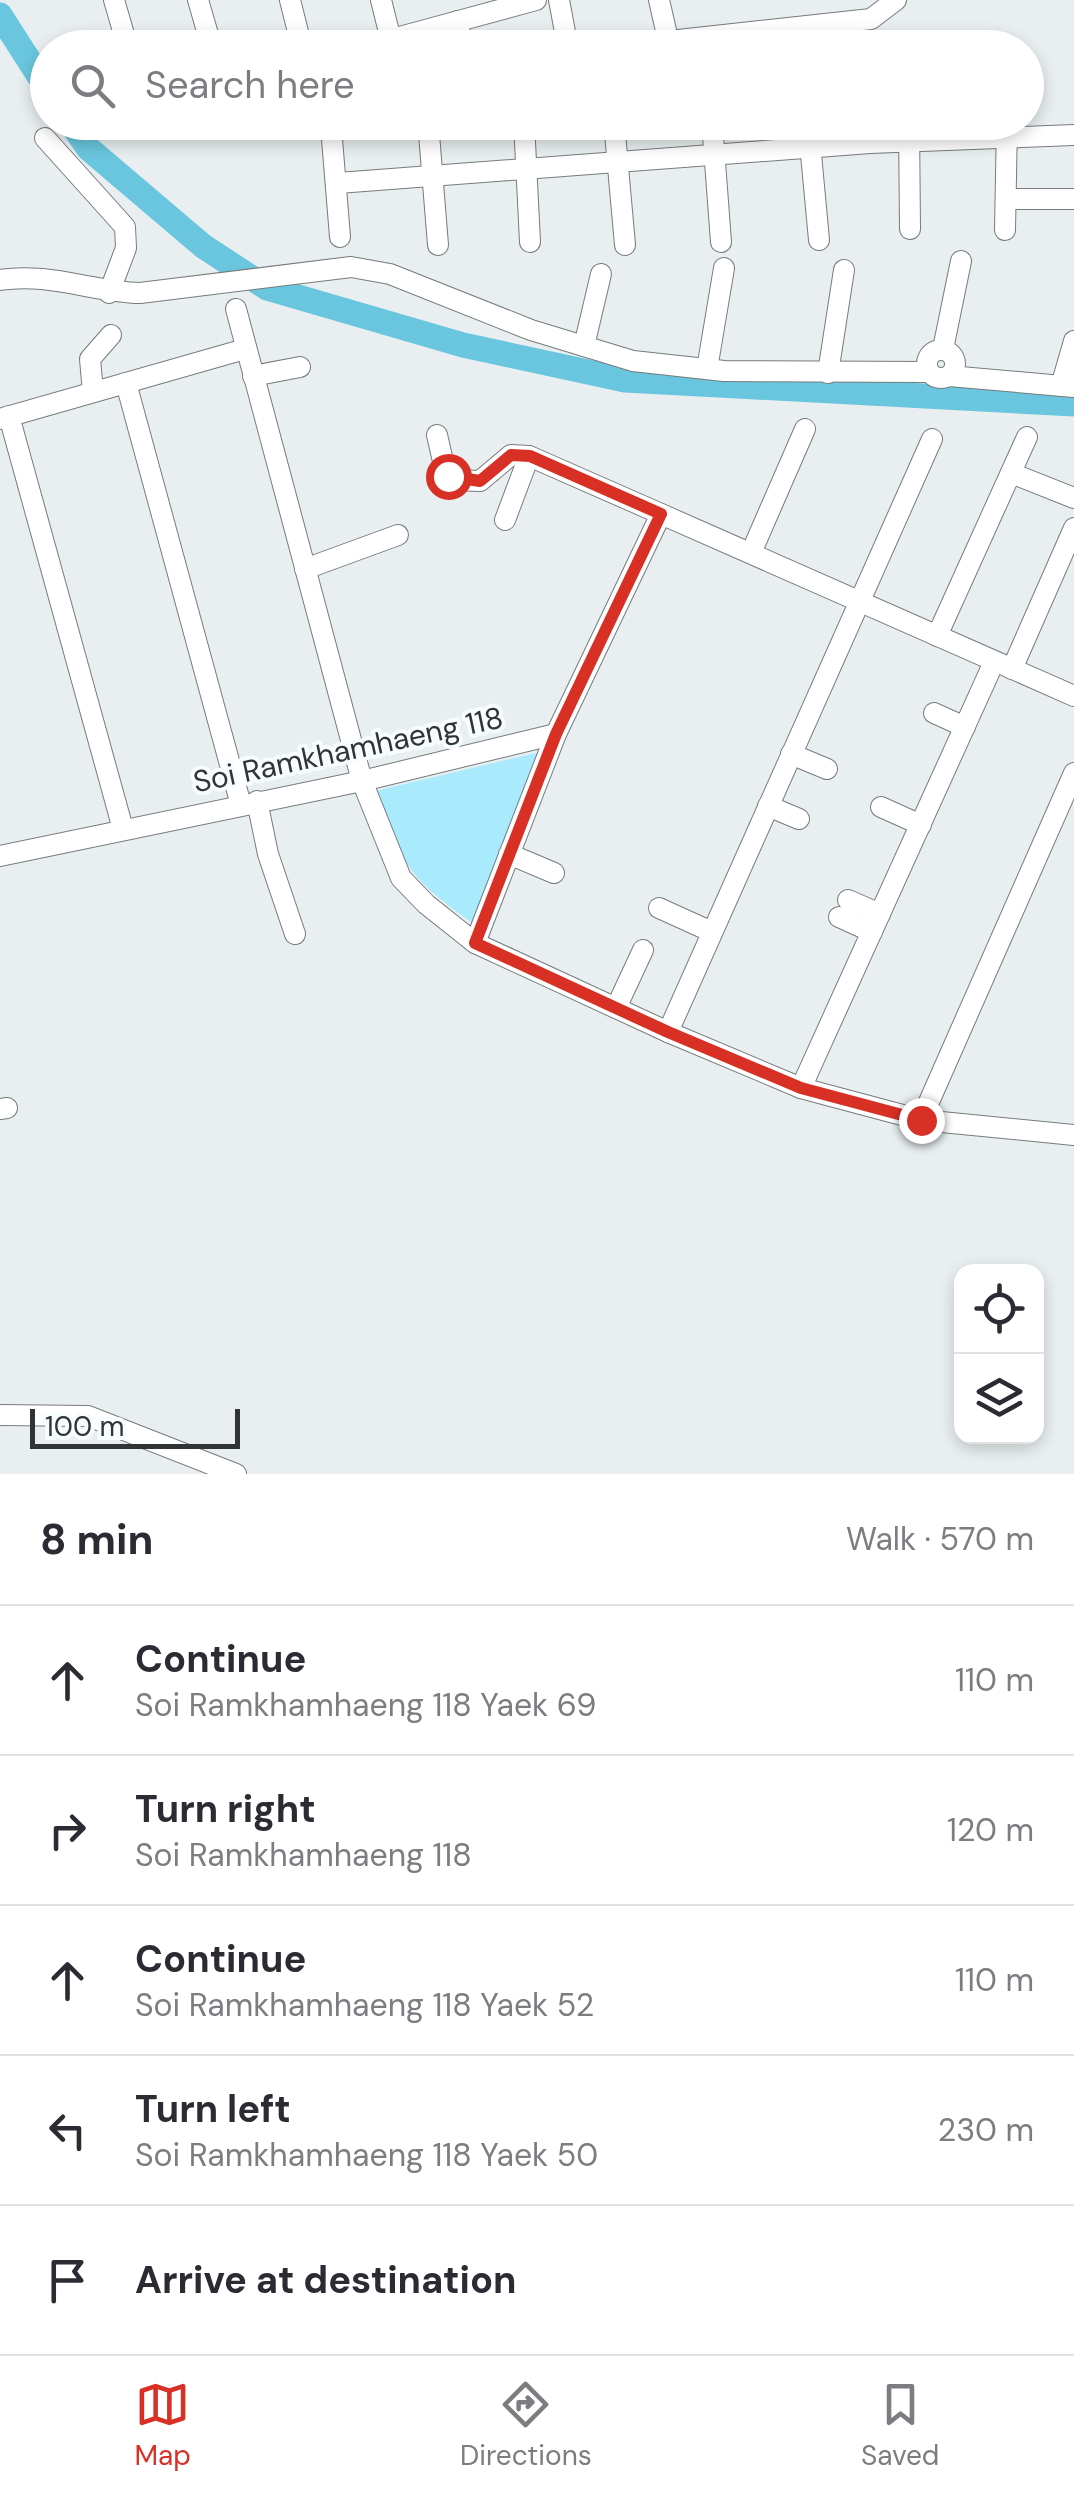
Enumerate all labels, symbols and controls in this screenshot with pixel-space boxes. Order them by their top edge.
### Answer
search box [30,30,1044,140]
icon: search [65,58,120,113]
text: Search here [145,60,355,110]
route start [426,454,472,500]
street label: Soi Ramkhamhaeng 118 [189,698,506,801]
route end [899,1098,945,1144]
map controls [954,1264,1044,1444]
button: locate [954,1264,1044,1354]
button: layers [954,1354,1044,1444]
scale bar [30,1404,240,1448]
text: 100 m [45,1408,124,1445]
text: 8 min [40,1512,153,1567]
text: Walk · 570 m [846,1518,1034,1560]
text: Continue [135,1634,306,1684]
icon: ahead [40,1653,95,1708]
text: 110 m [955,1659,1034,1701]
text: Soi Ramkhamhaeng 118 Yaek 69 [135,1684,596,1726]
text: Turn right [135,1784,316,1834]
icon: right [40,1803,95,1858]
text: 120 m [947,1809,1034,1851]
text: Soi Ramkhamhaeng 118 [135,1834,472,1876]
text: Continue [135,1934,306,1984]
icon: ahead [40,1953,95,2008]
text: 110 m [955,1959,1034,2001]
text: Soi Ramkhamhaeng 118 Yaek 52 [135,1984,594,2026]
text: Turn left [135,2084,291,2134]
icon: left [40,2103,95,2158]
text: 230 m [938,2109,1034,2151]
text: Soi Ramkhamhaeng 118 Yaek 50 [135,2134,598,2176]
icon: arrive [40,2253,95,2308]
text: Arrive at destination [135,2255,517,2305]
tab: Map [135,2377,191,2474]
tab: Directions [460,2377,592,2474]
tab: Saved [861,2377,939,2474]

